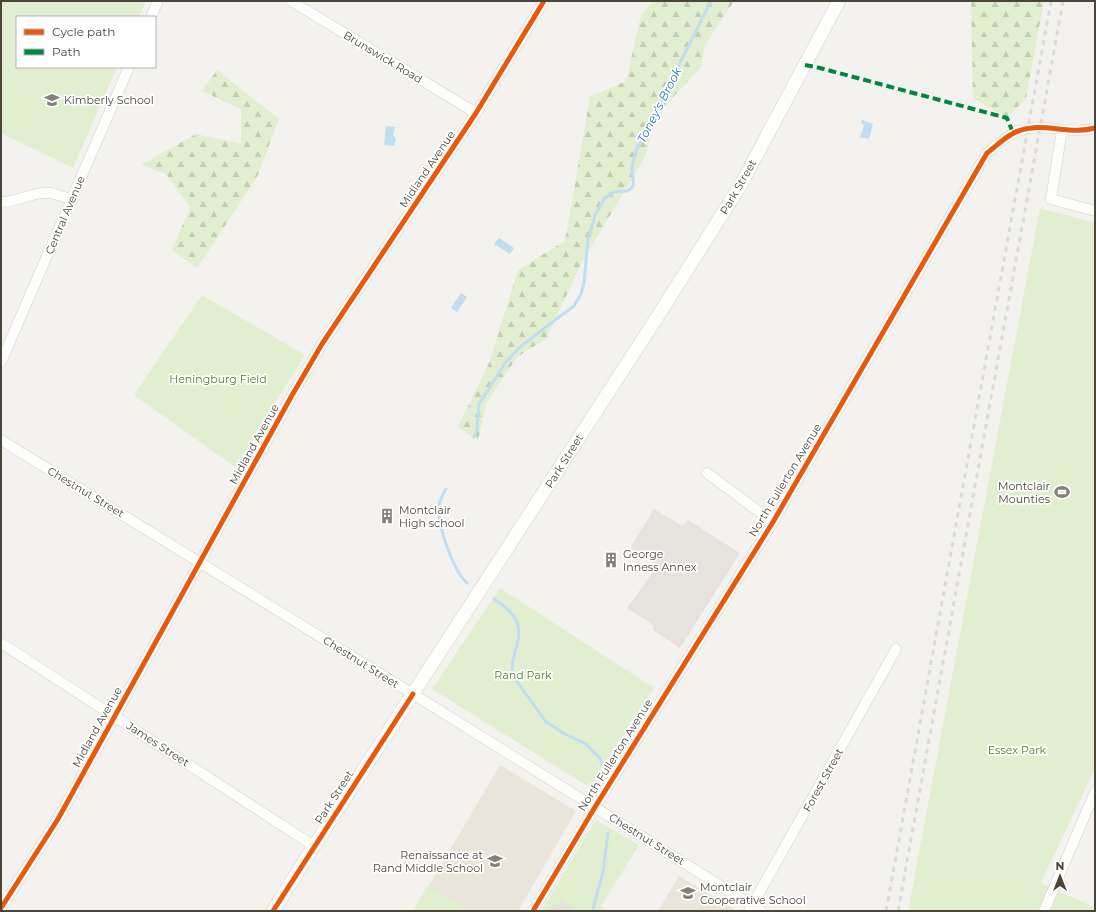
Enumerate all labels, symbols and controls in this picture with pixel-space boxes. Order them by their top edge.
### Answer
legend [16,16,156,68]
text: Cycle path [52,24,115,39]
street label: Brunswick Road [341,28,425,86]
text: Path [52,44,81,59]
water label: Toney's Brook [634,64,685,145]
school or university icon: Kimberly School [43,91,61,109]
place label: Kimberly School [64,93,154,107]
street label: Midland Avenue [396,128,458,210]
street label: Park Street [717,157,760,217]
street label: Central Avenue [42,173,88,256]
park label: Heningburg Field [169,372,267,386]
street label: Midland Avenue [226,401,282,487]
street label: North Fullerton Avenue [746,421,825,539]
street label: Park Street [542,431,586,491]
street label: Chestnut Street [45,464,127,521]
place label: Montclair Mounties [998,479,1051,506]
sports icon: Montclair Mounties [1053,483,1071,501]
place label: Montclair High school [399,503,464,530]
building icon: Montclair High school [378,507,396,525]
place label: George Inness Annex [623,547,697,574]
building icon: George Inness Annex [602,551,620,569]
street label: Chestnut Street [320,633,402,691]
park label: Rand Park [494,668,552,682]
street label: Midland Avenue [69,684,125,770]
street label: North Fullerton Avenue [575,696,655,814]
street label: James Street [123,718,192,770]
park label: Essex Park [988,743,1047,757]
street label: Forest Street [800,745,846,814]
street label: Park Street [311,767,357,827]
street label: Chestnut Street [606,810,688,868]
place label: Renaissance at Rand Middle School [373,848,484,875]
school or university icon: Renaissance at Rand Middle School [486,852,504,870]
north arrow [1040,856,1080,896]
text: N [1056,859,1064,873]
place label: Montclair Cooperative School [700,880,806,907]
school or university icon: Montclair Cooperative School [679,884,697,902]

